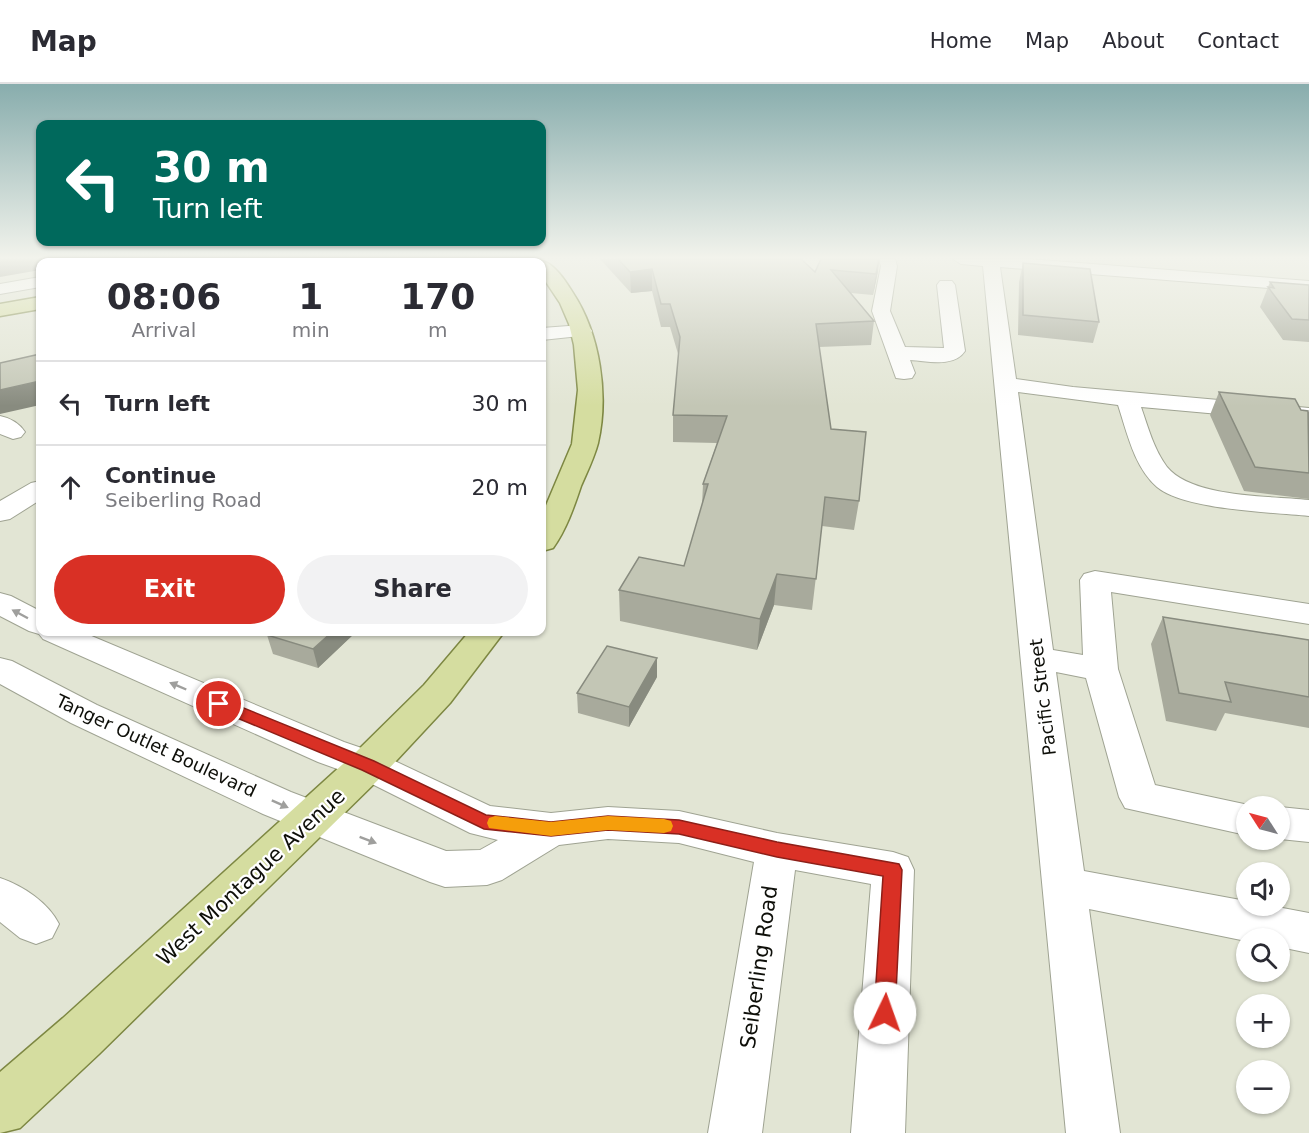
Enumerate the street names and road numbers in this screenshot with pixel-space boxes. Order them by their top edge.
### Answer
street label: Pacific Street [1025,637,1060,757]
street label: Tanger Outlet Boulevard [52,689,260,801]
street label: West Montague Avenue [152,784,350,970]
street label: Seiberling Road [736,884,782,1050]

